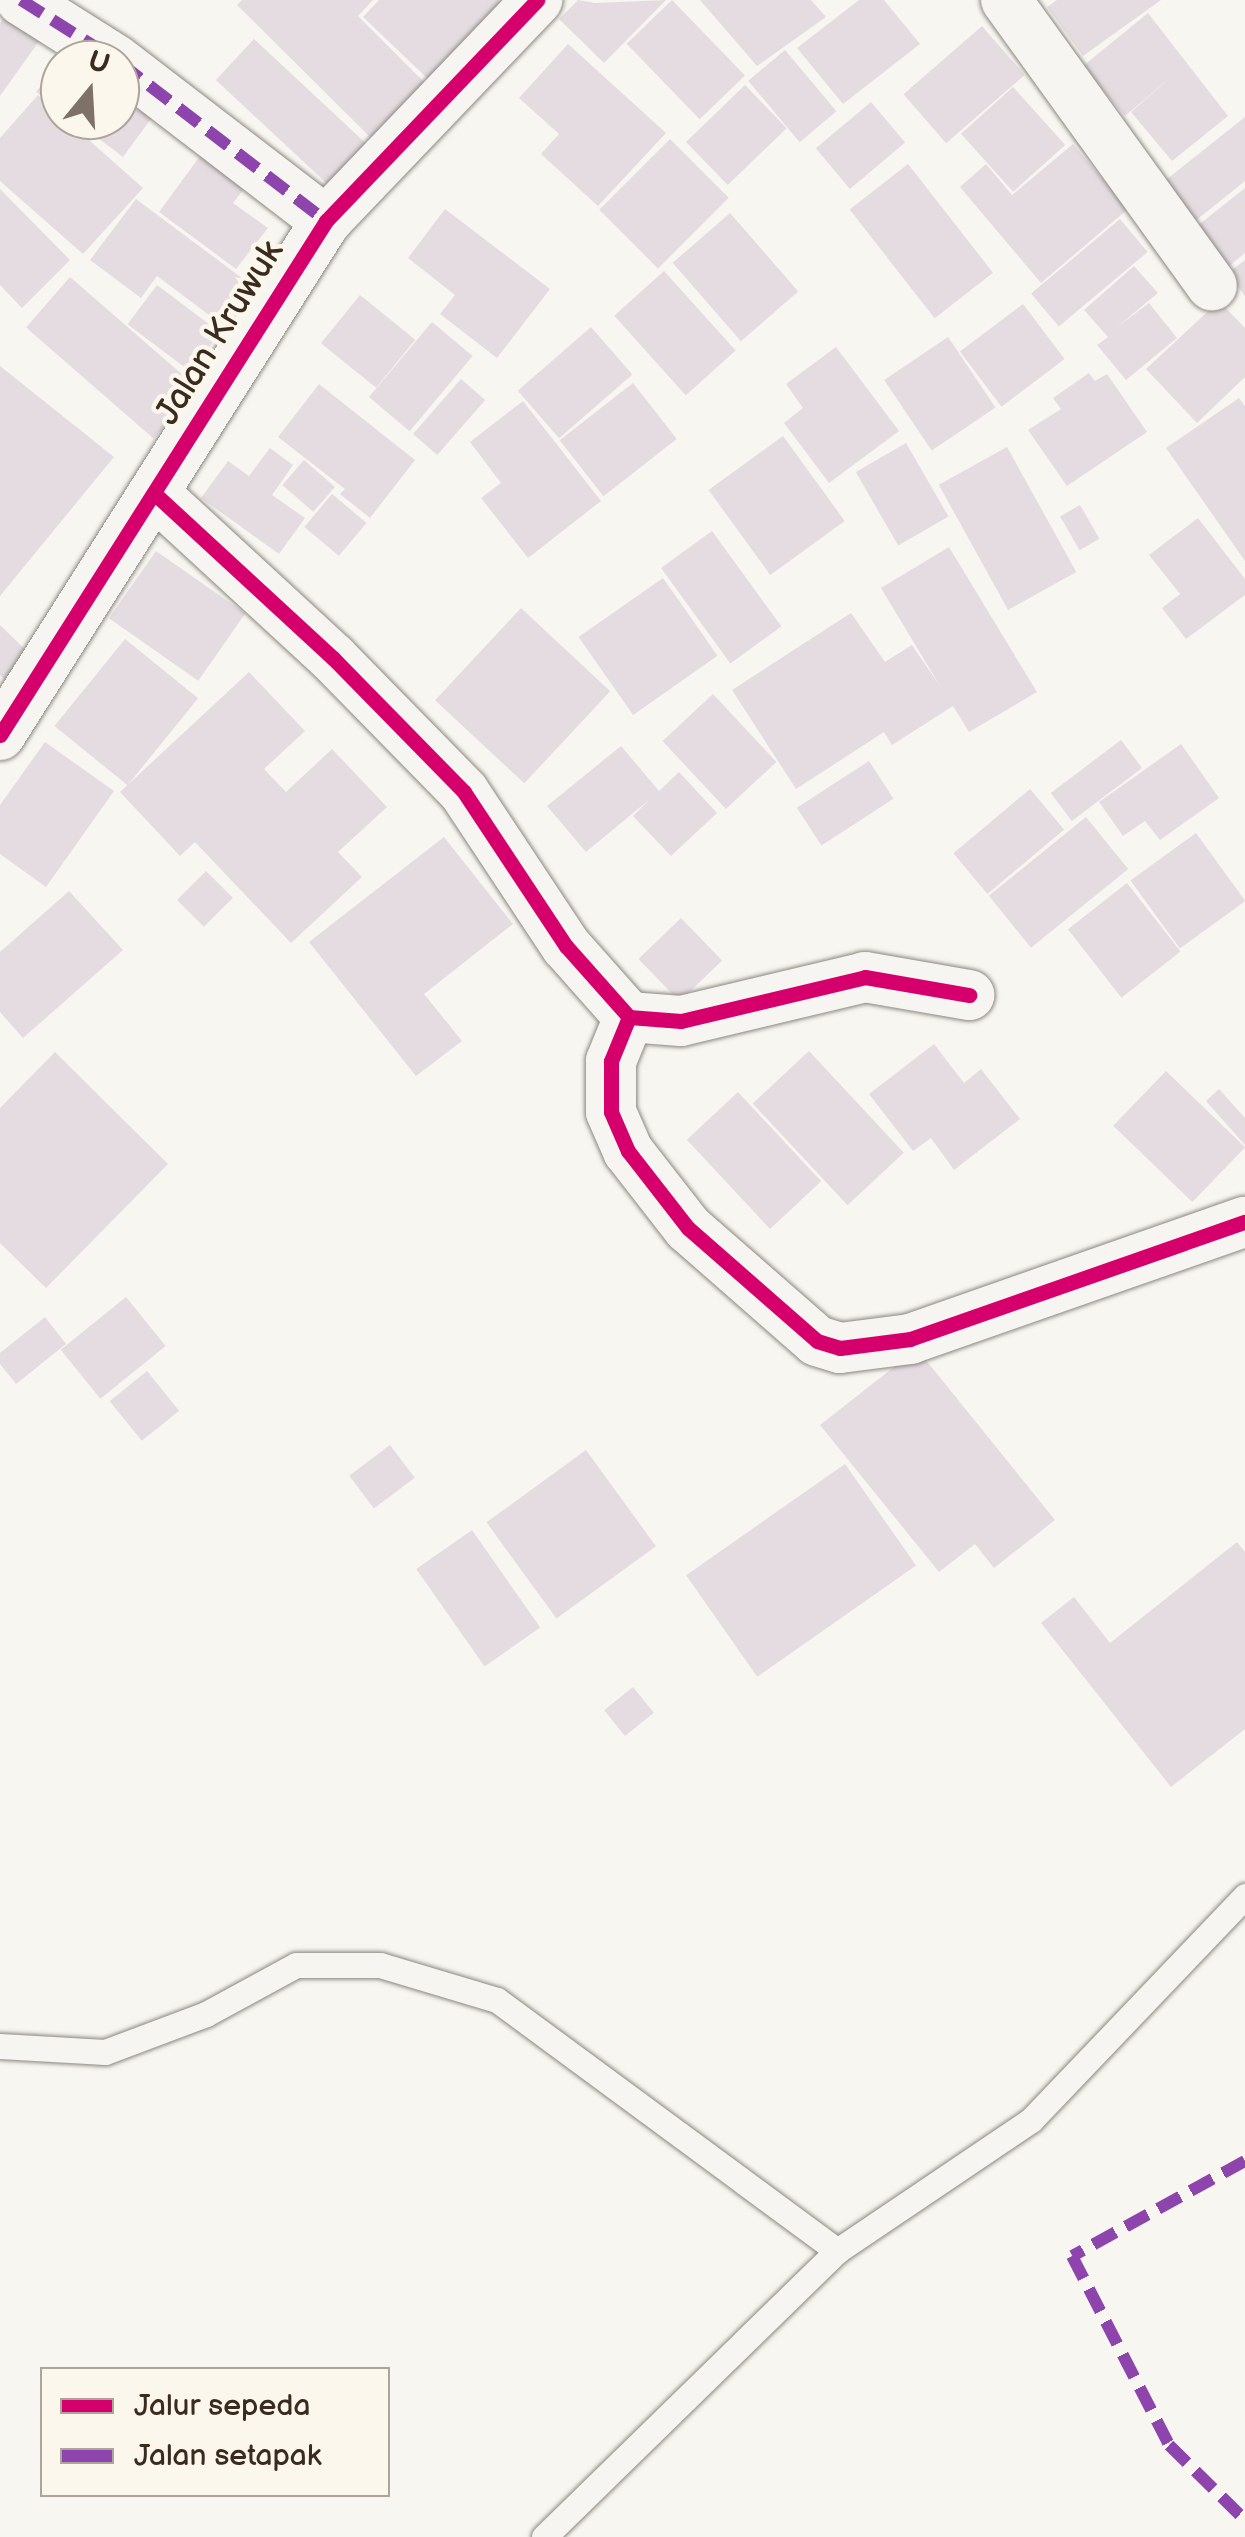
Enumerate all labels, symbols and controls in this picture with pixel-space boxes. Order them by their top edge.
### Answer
north arrow [40,40,140,140]
text: U [84,44,113,82]
street label: Jalan Kruwuk [147,233,293,433]
legend [40,2367,390,2497]
text: Jalur sepeda [134,2388,310,2424]
text: Jalan setapak [134,2438,322,2474]

